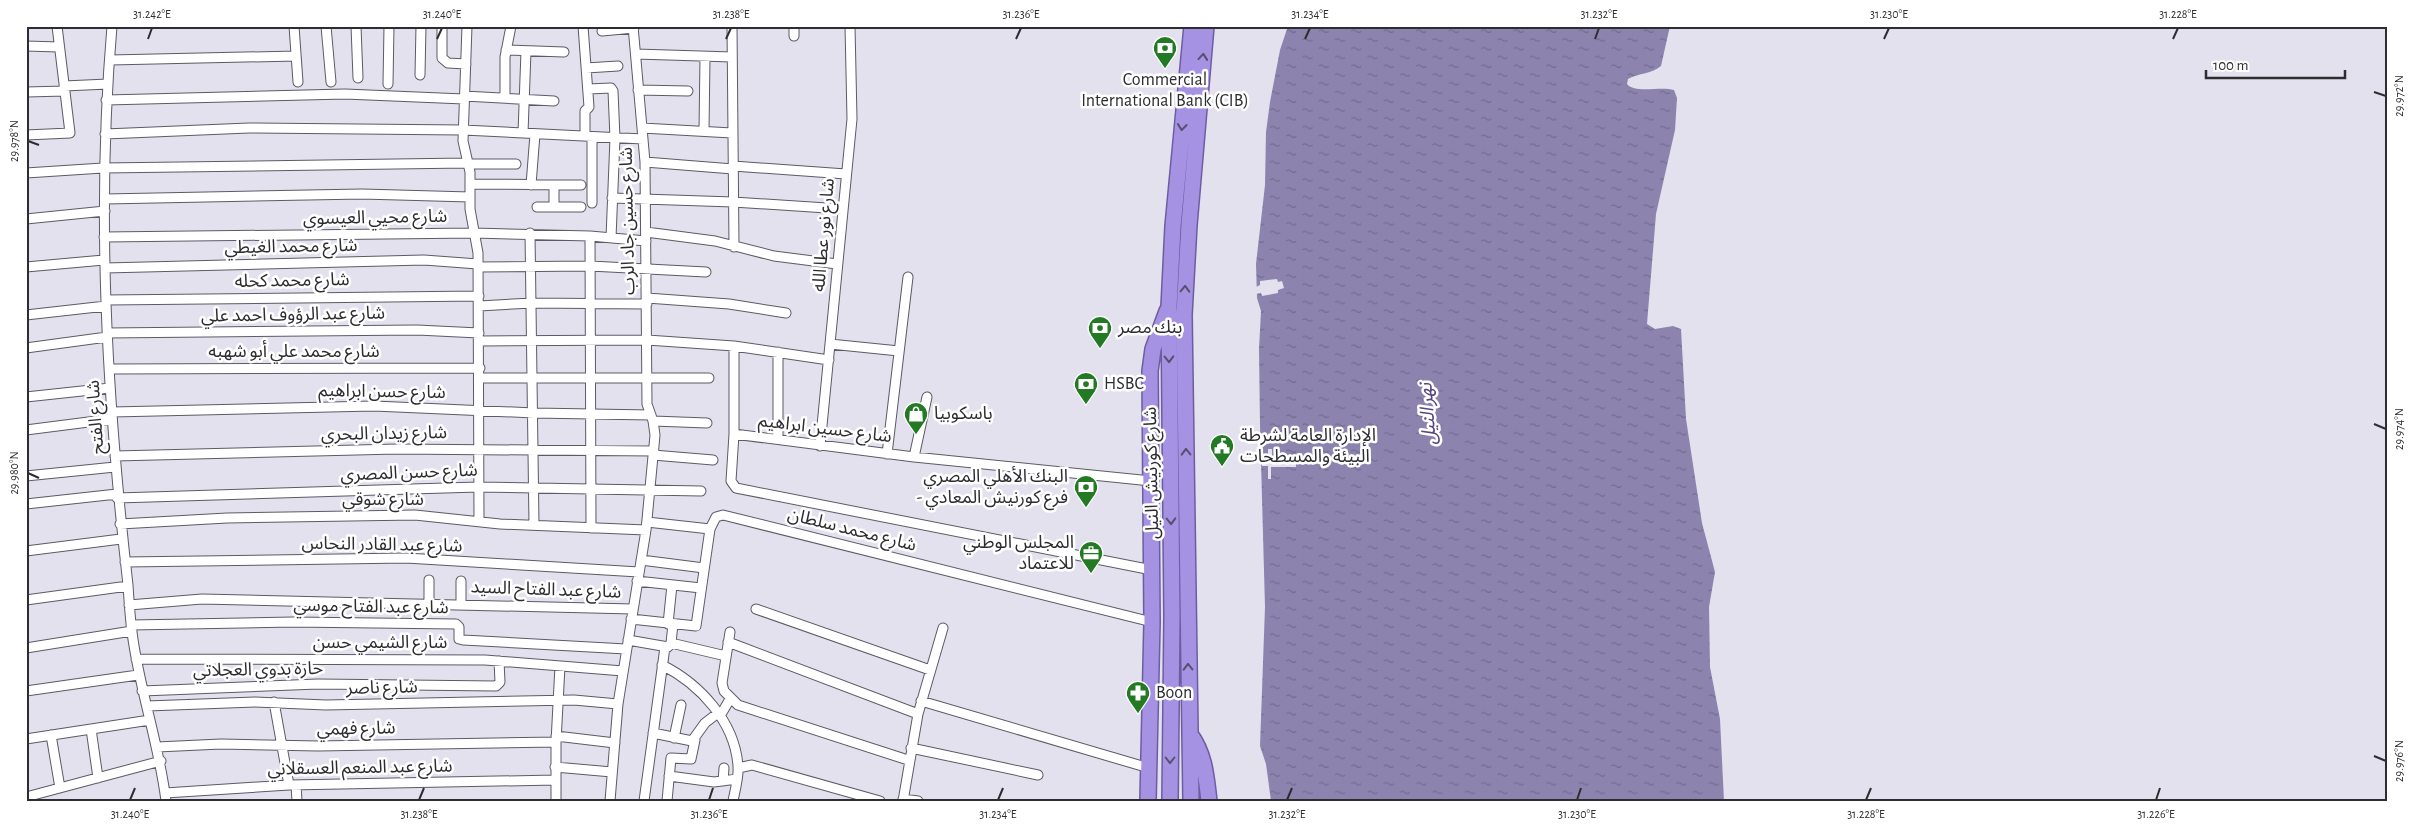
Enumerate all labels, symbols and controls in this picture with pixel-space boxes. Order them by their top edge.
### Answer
text: 31.242°E [133,8,171,20]
text: 31.240°E [423,8,462,20]
text: 31.238°E [712,8,750,20]
text: 31.236°E [1002,8,1040,20]
text: 31.234°E [1291,8,1329,20]
text: 31.232°E [1581,8,1618,20]
text: 31.230°E [1870,8,1908,20]
text: 31.228°E [2159,8,2197,20]
bank icon: Commercial International Bank (CIB) [1152,35,1178,69]
scale bar [2206,48,2344,80]
one-way arrow [1198,53,1209,61]
text: 100 m [2213,58,2248,73]
place label: Commercial International Bank (CIB) [1081,71,1249,110]
text: 29.972°N [2393,75,2405,117]
text: 29.978°N [8,120,20,162]
one-way arrow [1177,123,1188,131]
street label: شارع حسين جاد الرب [618,147,642,295]
street label: شارع نور عطا الله [810,177,842,293]
street label: شارع محيي العيسوي [303,208,447,232]
street label: شارع محمد الغيطي [224,237,358,261]
street label: شارع محمد كحله [234,271,350,295]
one-way arrow [1180,285,1190,292]
street label: شارع عبد الرؤوف احمد علي [201,304,385,330]
bank icon: بنك مصر [1087,315,1113,349]
place label: بنك مصر [1117,319,1182,338]
street label: شارع محمد علي أبو شهبه [208,340,380,365]
one-way arrow [1164,356,1174,363]
bank icon: HSBC [1073,371,1099,405]
place label: HSBC [1104,375,1144,393]
street label: شارع الفتح [84,379,112,455]
water label: نهر النيل [1416,380,1441,446]
street label: شارع حسن ابراهيم [318,382,446,406]
shop icon: باسكوبيا [903,401,929,435]
place label: باسكوبيا [934,405,993,424]
street label: شارع كورنيش النيل [1142,407,1166,539]
text: 29.974°N [2393,408,2405,450]
street label: شارع حسين ابراهيم [757,412,893,450]
street label: شارع زيدان البحري [321,424,447,448]
place label: الإدارة العامة لشرطة البيئة والمسطحات [1240,427,1376,466]
public building icon: الإدارة العامة لشرطة البيئة والمسطحات [1209,433,1235,467]
one-way arrow [1181,447,1191,455]
text: 29.980°N [8,451,20,495]
street label: شارع حسن المصري [340,462,478,488]
place label: البنك الأهلي المصري - فرع كورنيش المعادي [917,466,1068,511]
bank icon: البنك الأهلي المصري - فرع كورنيش المعادي [1073,474,1099,508]
street label: شارع شوقي [342,491,424,513]
street label: شارع محمد سلطان [785,505,918,559]
one-way arrow [1166,518,1176,526]
place label: المجلس الوطني للاعتماد [963,534,1074,573]
street label: شارع عبد القادر النحاس [301,535,462,559]
office icon: المجلس الوطني للاعتماد [1078,540,1104,574]
street label: شارع عبد الفتاح السيد [470,578,622,606]
street label: شارع عبد الفتاح موسي [293,597,449,621]
street label: شارع الشيمي حسن [313,634,447,656]
street label: حارة بدوي العجلاتي [193,660,323,683]
one-way arrow [1183,662,1193,670]
street label: شارع ناصر [345,678,418,702]
pharmacy icon: Boon [1125,680,1151,714]
place label: Boon [1156,684,1192,702]
street label: شارع فهمي [316,719,396,743]
text: 29.976°N [2393,740,2405,782]
one-way arrow [1165,756,1175,764]
street label: شارع عبد المنعم العسقلاني [267,757,453,783]
text: 31.240°E [111,808,150,820]
text: 31.238°E [400,808,438,820]
text: 31.236°E [690,808,728,820]
text: 31.234°E [979,808,1017,820]
text: 31.232°E [1269,808,1306,820]
text: 31.230°E [1558,808,1596,820]
text: 31.228°E [1847,808,1885,820]
text: 31.226°E [2137,808,2175,820]

